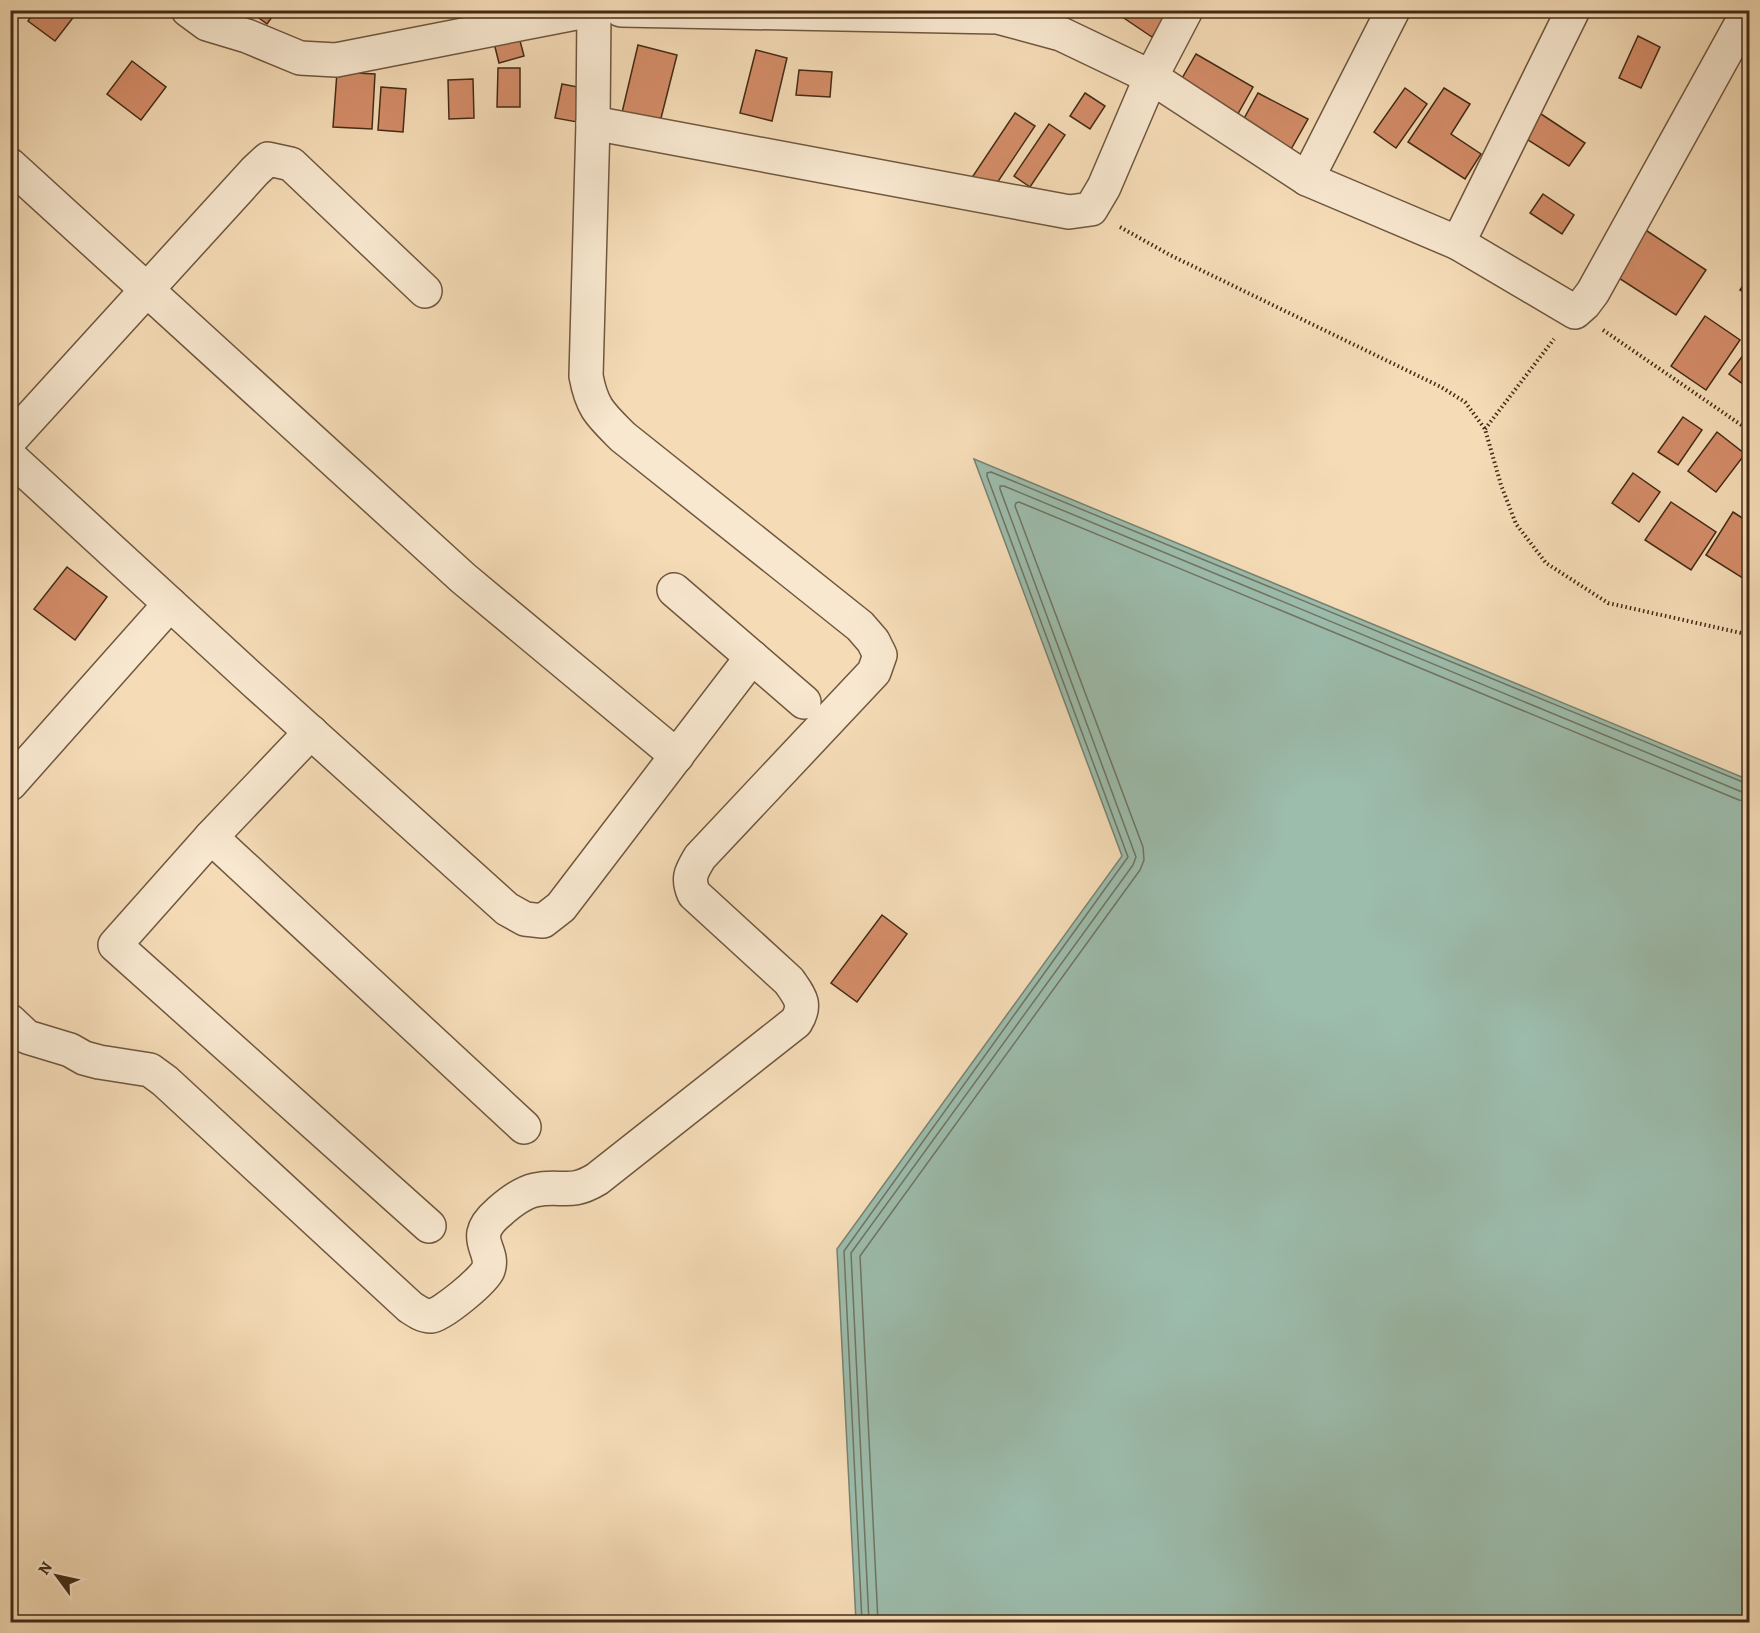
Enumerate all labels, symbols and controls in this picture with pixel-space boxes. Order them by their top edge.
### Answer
north arrow [27,1546,87,1606]
text: N [33,1557,58,1579]

